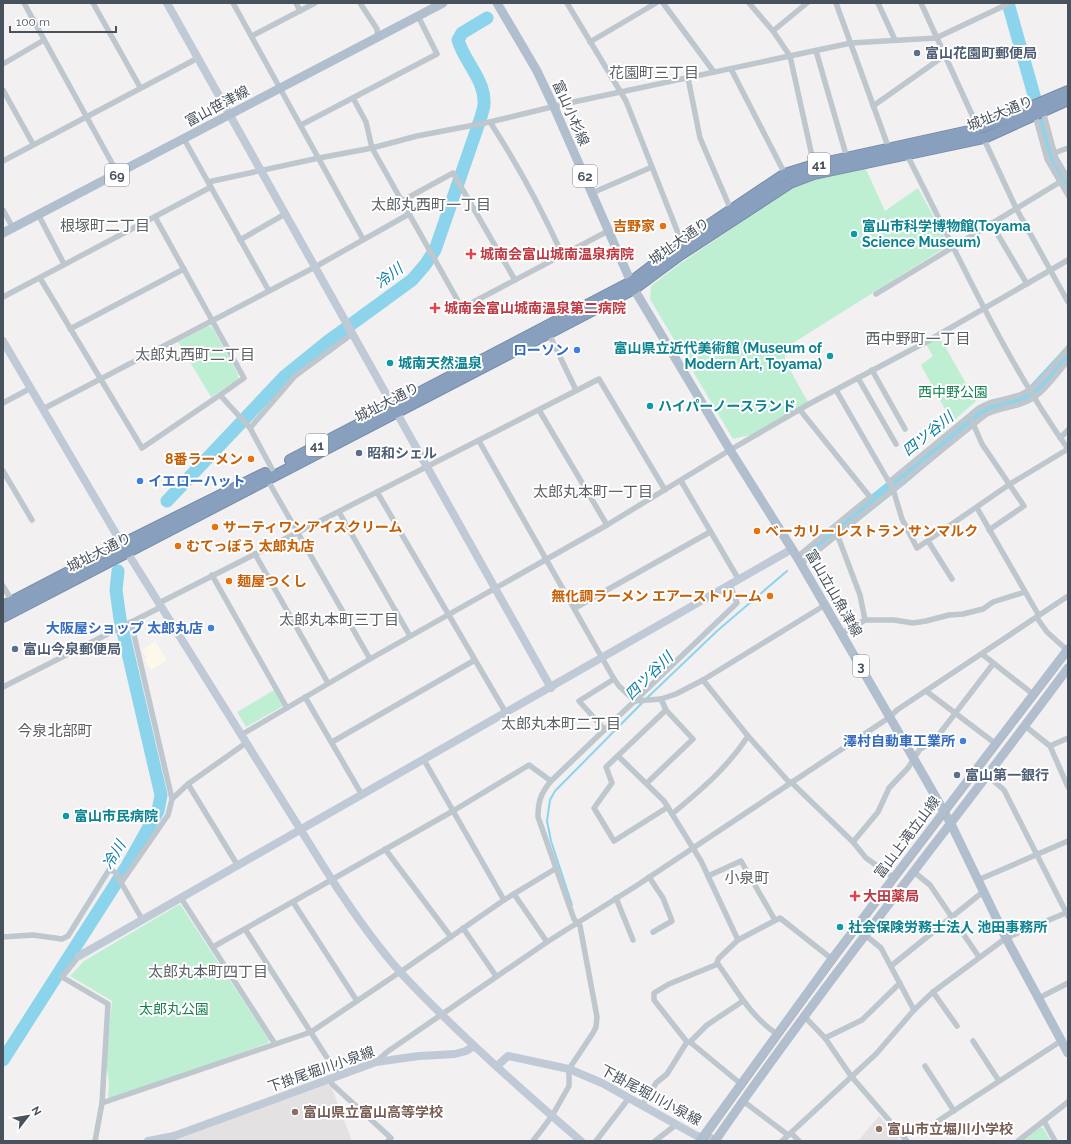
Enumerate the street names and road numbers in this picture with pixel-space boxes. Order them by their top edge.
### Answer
street label: 富山小杉線 [549,78,593,148]
street label: 富山笹津線 [182,83,252,129]
street label: 城址大通り [965,92,1035,134]
road number: 41 [808,153,830,175]
road number: 69 [105,164,129,186]
road number: 62 [573,165,597,187]
street label: 城址大通り [646,214,712,268]
street label: 城址大通り [352,379,422,425]
road number: 41 [306,434,328,456]
street label: 城址大通り [64,529,134,575]
street label: 富山立山魚津線 [803,547,865,639]
road number: 3 [853,655,869,677]
street label: 富山上滝立山線 [871,793,943,881]
street label: 下掛尾堀川小泉線 [265,1043,377,1095]
street label: 下掛尾堀川小泉線 [598,1062,704,1128]

